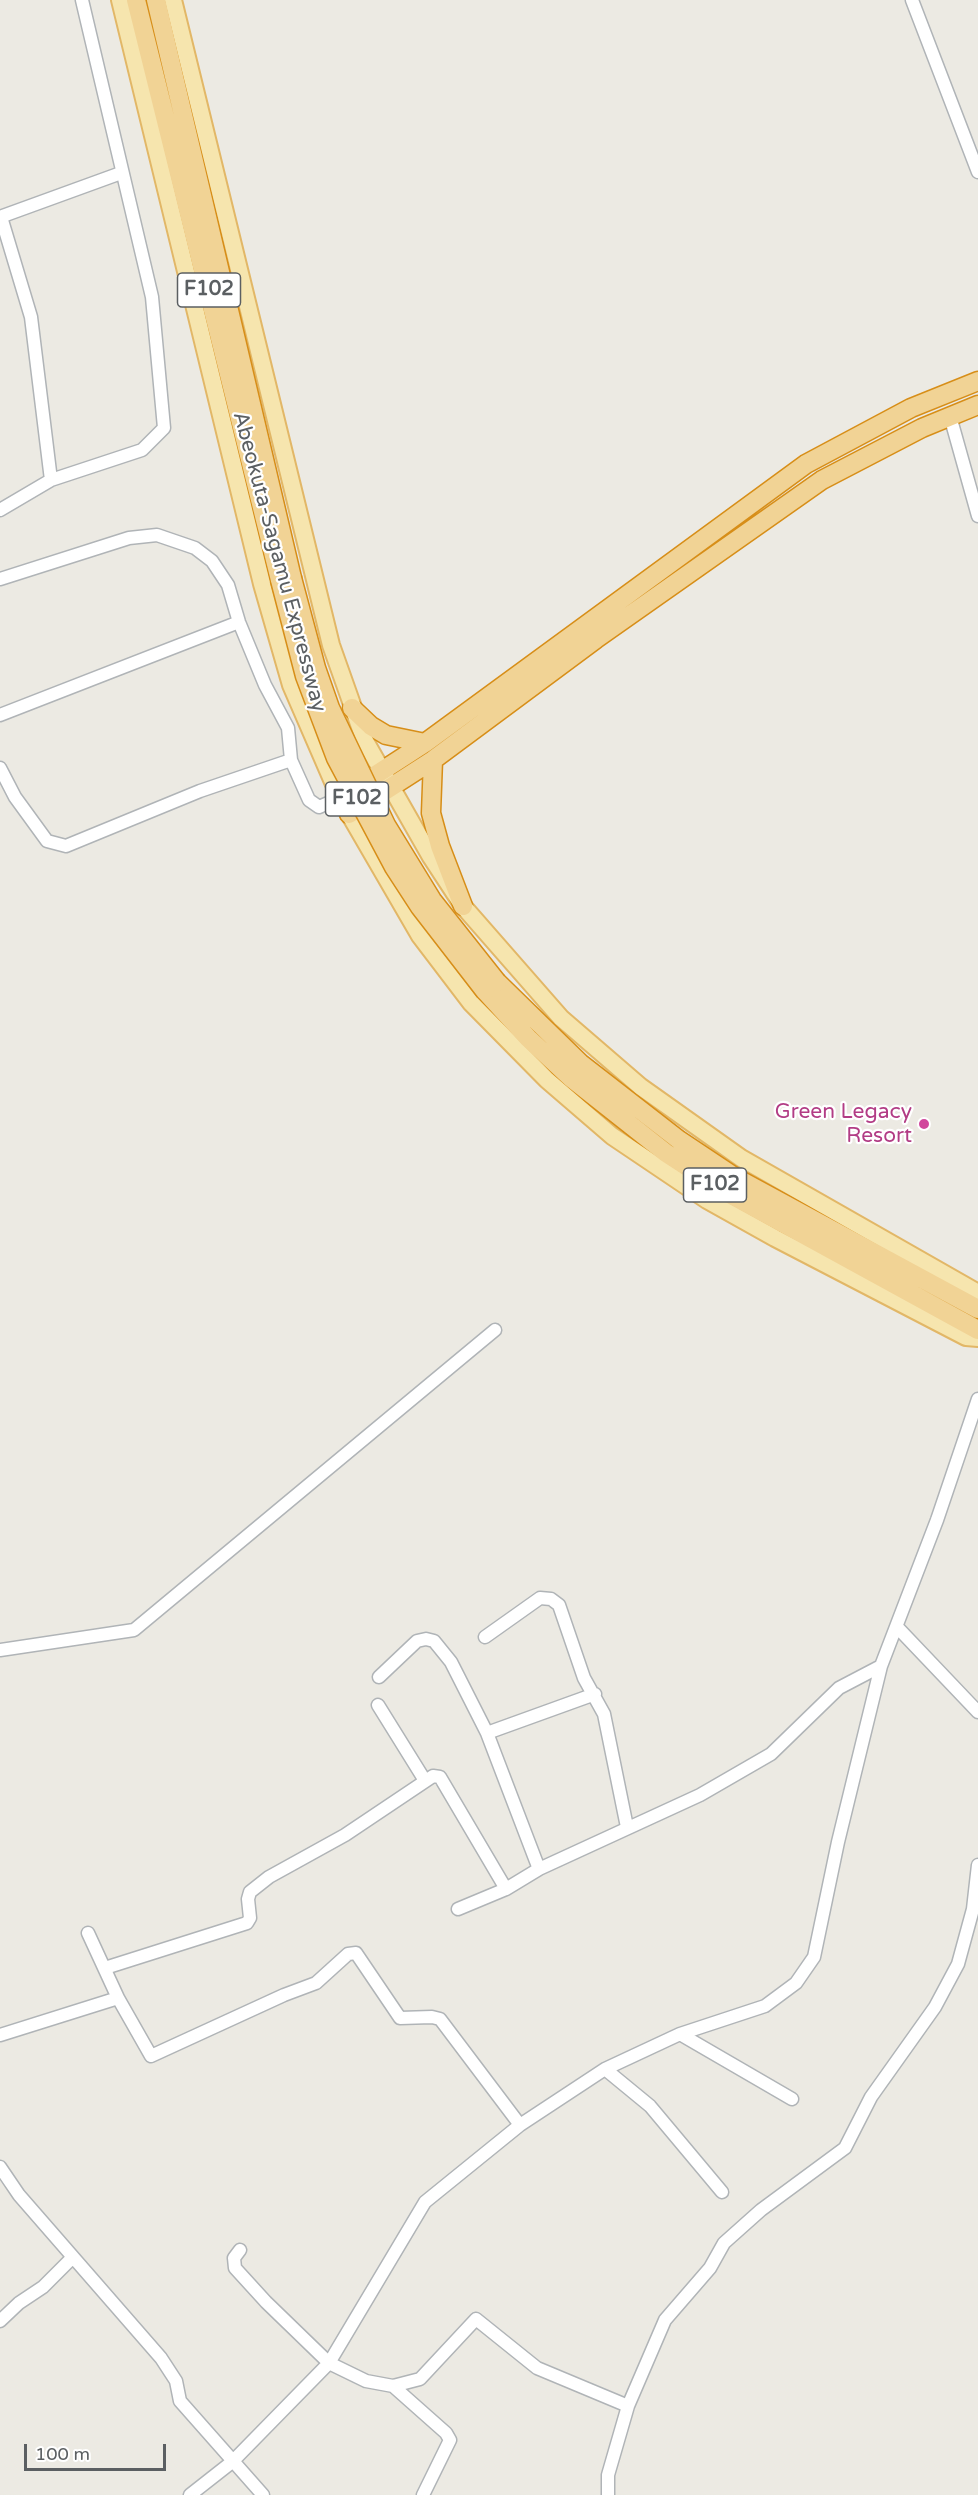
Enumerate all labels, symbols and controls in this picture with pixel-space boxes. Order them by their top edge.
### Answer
road number: F102 [178,273,240,307]
street label: Abeokuta-Sagamu Expressway [227,409,331,715]
road number: F102 [326,782,388,816]
place label: Green Legacy Resort [775,1099,912,1149]
marker: Green Legacy Resort [917,1117,931,1131]
road number: F102 [684,1168,746,1202]
scale bar [27,2432,170,2470]
text: 100 m [35,2443,90,2465]

